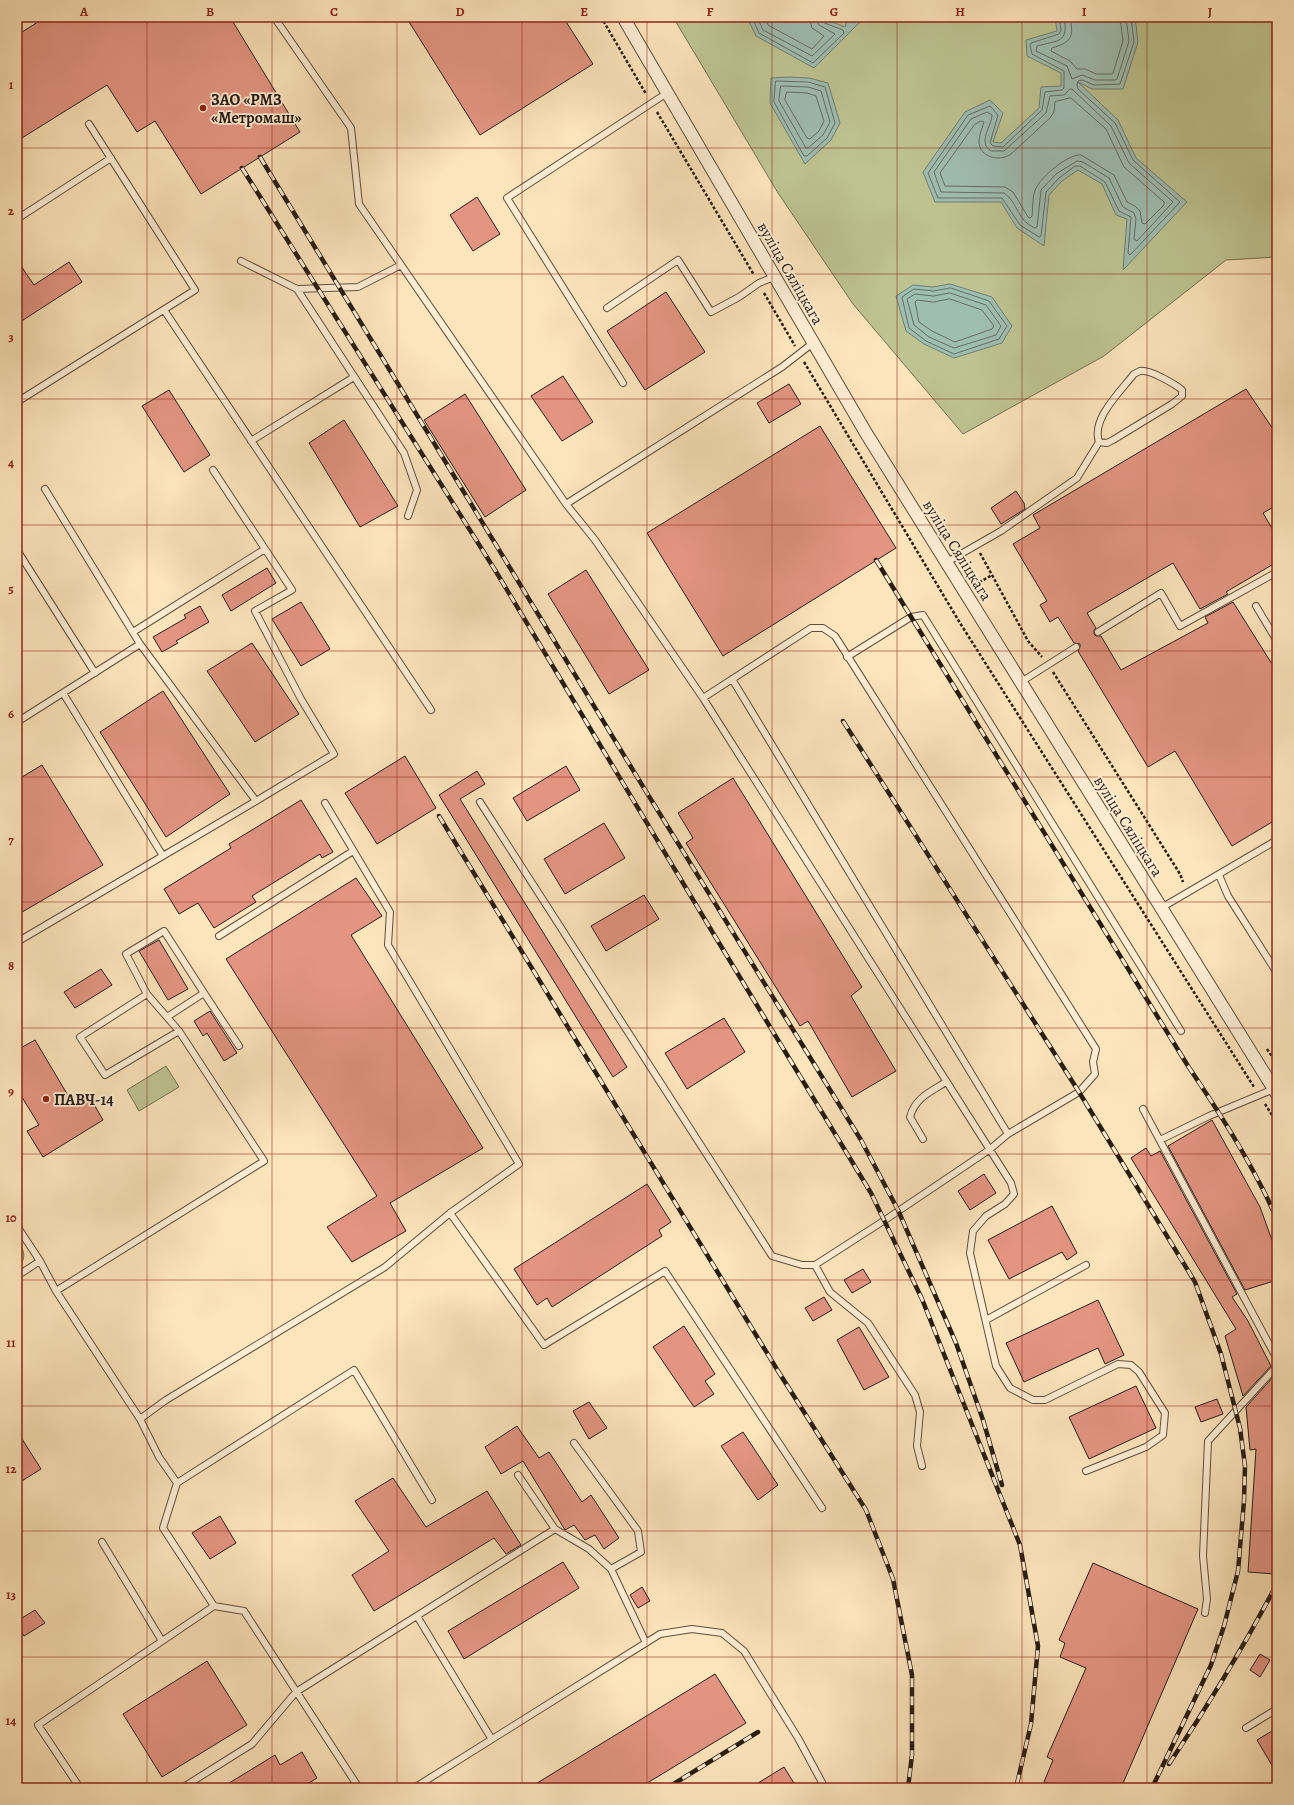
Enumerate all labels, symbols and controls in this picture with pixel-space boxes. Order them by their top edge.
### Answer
text: A [79,3,89,20]
text: B [206,3,214,20]
text: C [330,3,338,20]
text: D [455,3,465,20]
text: E [580,3,588,20]
text: F [707,3,714,20]
text: G [830,3,838,20]
text: H [955,3,965,20]
text: I [1082,3,1087,20]
text: J [1208,3,1212,20]
text: 1 [9,76,14,93]
place label: ЗАО «РМЗ «Метромаш» [211,89,302,129]
marker: ЗАО «РМЗ «Метромаш» [198,103,208,113]
text: 2 [8,202,15,219]
street label: вуліца Сяліцкага [752,218,829,329]
text: 3 [8,328,14,345]
text: 4 [8,454,14,471]
street label: вуліца Сяліцкага [917,496,997,606]
text: 5 [8,580,14,597]
text: 6 [8,705,14,722]
street label: вуліца Сяліцкага [1088,772,1168,882]
text: 7 [8,831,14,848]
text: 8 [8,957,14,974]
text: 9 [8,1083,14,1100]
place label: ПАВЧ-14 [54,1089,114,1111]
marker: ПАВЧ-14 [41,1094,51,1104]
text: 10 [5,1209,17,1226]
text: 11 [6,1334,16,1351]
text: 12 [6,1460,17,1477]
text: 13 [6,1586,17,1603]
text: 14 [6,1712,16,1729]

